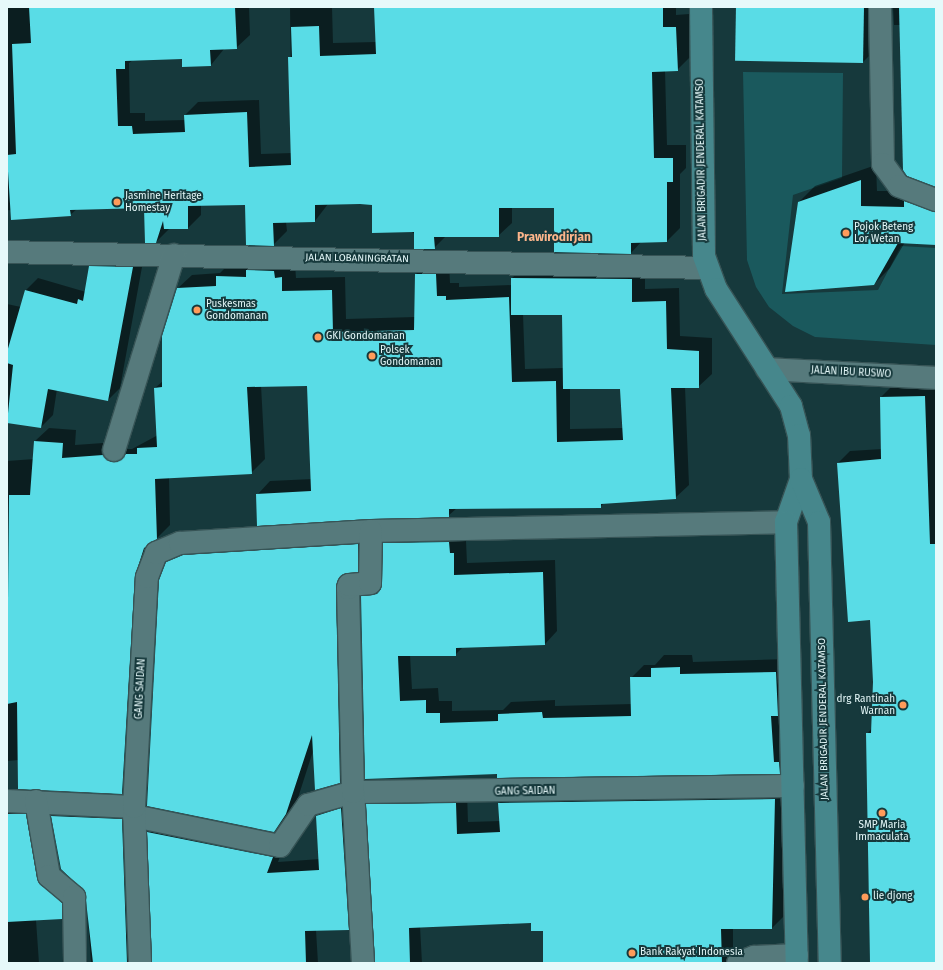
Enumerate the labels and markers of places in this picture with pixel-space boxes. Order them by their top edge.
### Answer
place label: Jasmine Heritage Homestay [125,190,202,214]
marker: Jasmine Heritage Homestay [112,197,122,207]
place label: Pojok Beteng Lor Wetan [854,221,913,244]
marker: Pojok Beteng Lor Wetan [841,228,851,238]
place label: Puskesmas Gondomanan [206,298,267,322]
marker: Puskesmas Gondomanan [191,304,203,316]
place label: GKI Gondomanan [326,331,405,343]
marker: GKI Gondomanan [313,332,323,342]
place label: Polsek Gondomanan [380,344,441,368]
marker: Polsek Gondomanan [367,351,377,361]
place label: drg Rantinah Warnan [837,693,895,716]
marker: drg Rantinah Warnan [898,700,908,710]
marker: SMP Maria Immaculata [877,808,887,818]
place label: SMP Maria Immaculata [855,819,909,842]
place label: lie djong [873,891,913,903]
marker: lie djong [860,892,870,902]
place label: Bank Rakyat Indonesia [640,947,743,959]
marker: Bank Rakyat Indonesia [627,948,637,958]

